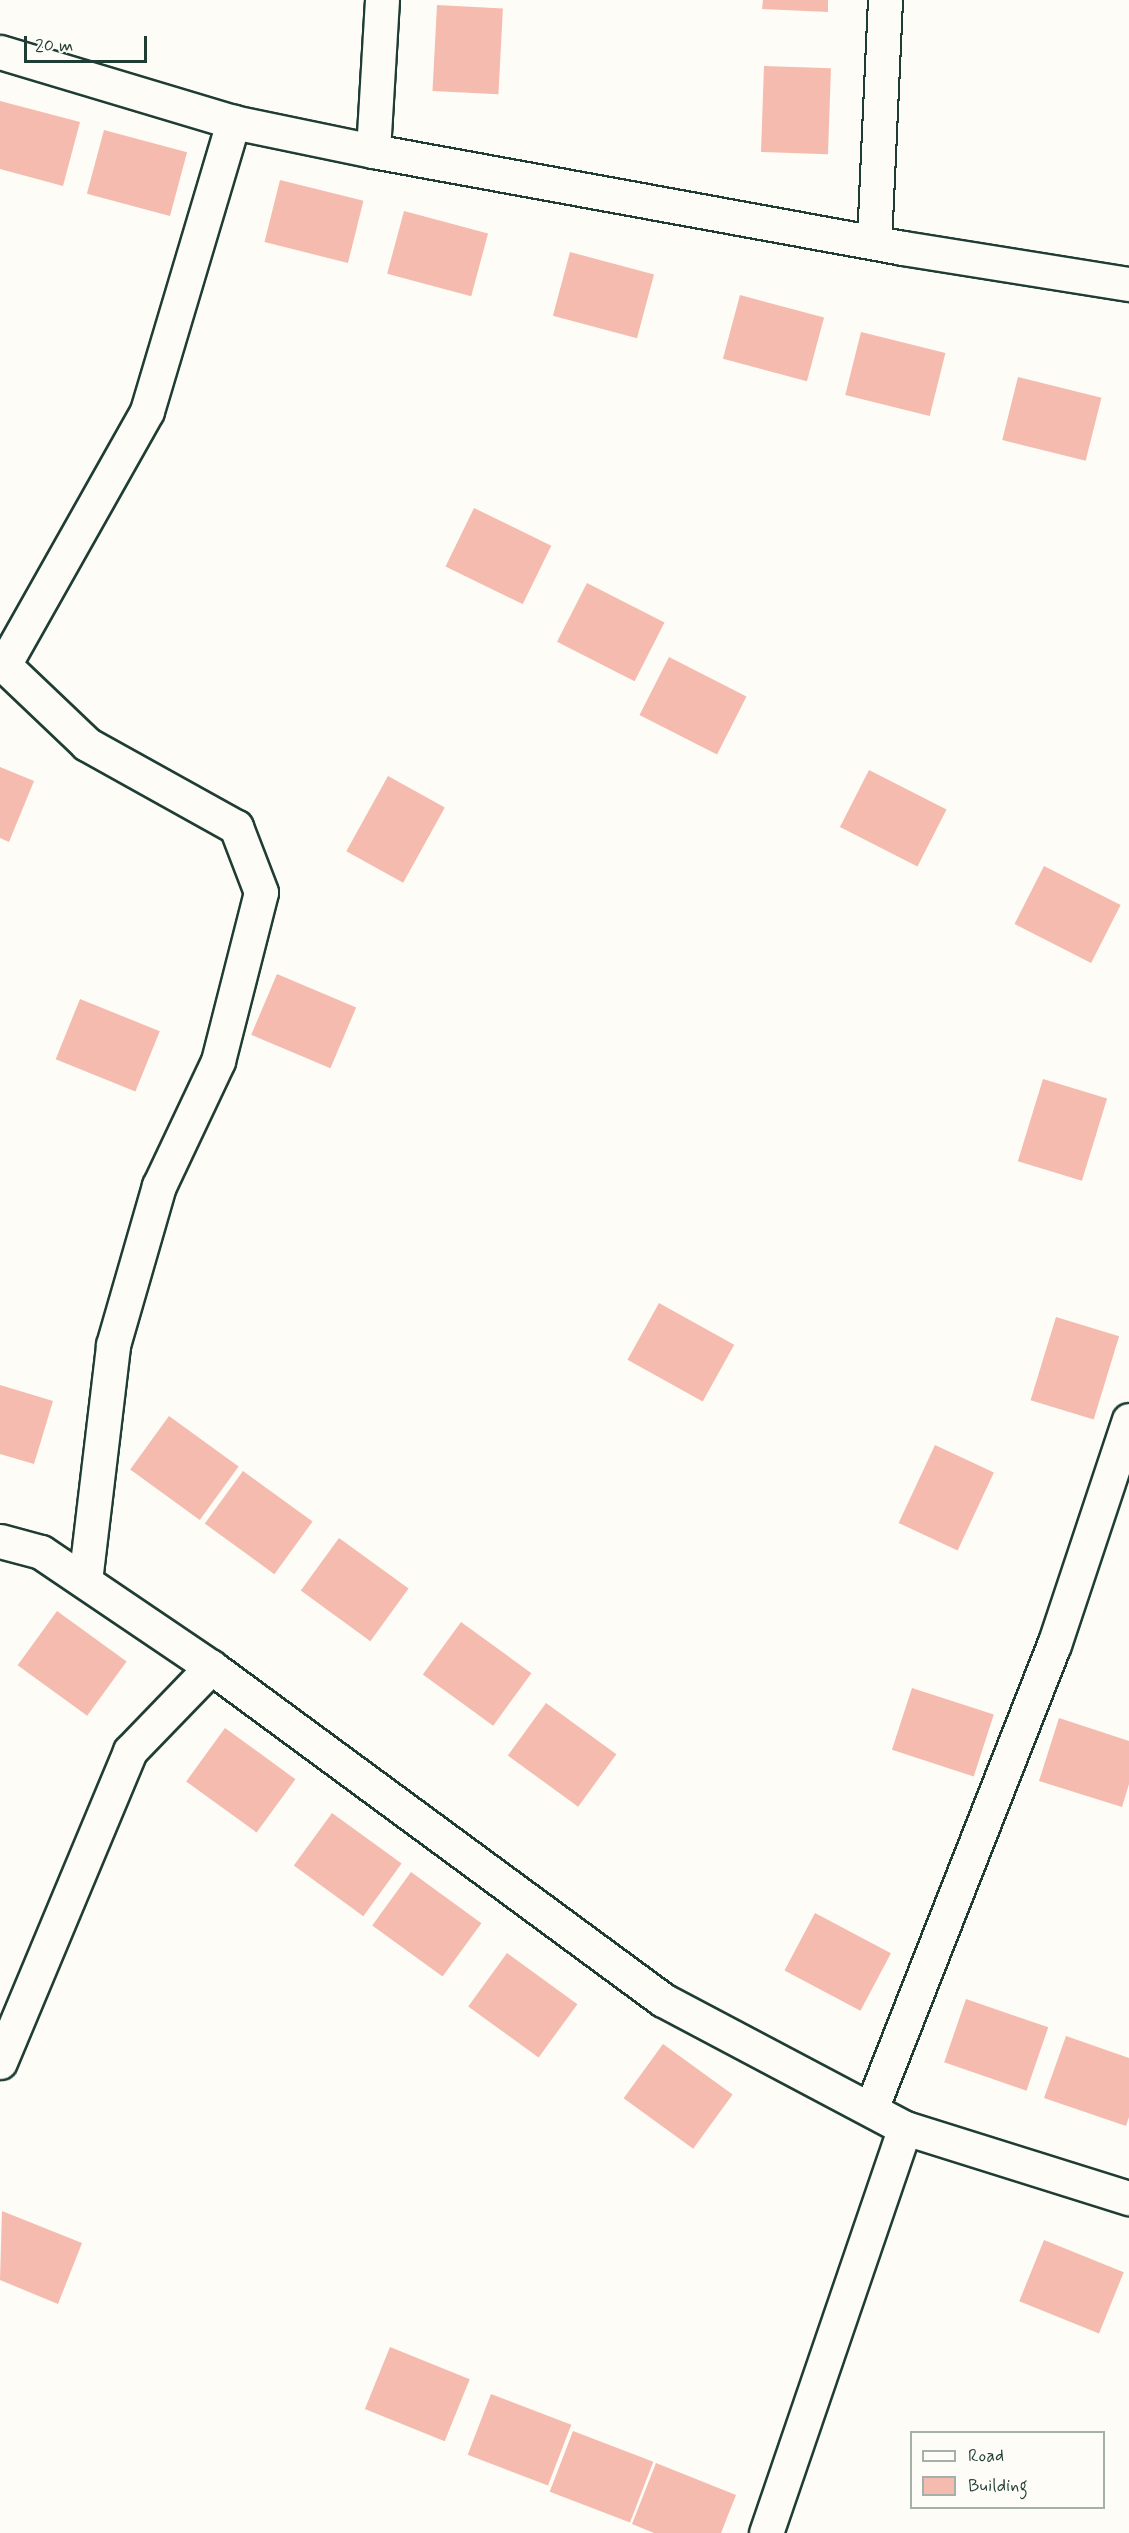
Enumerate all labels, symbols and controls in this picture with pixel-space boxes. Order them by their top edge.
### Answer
scale bar [27,24,150,62]
text: 20 m [35,34,73,58]
legend [910,2431,1105,2509]
text: Road [968,2444,1004,2468]
text: Building [968,2474,1028,2498]

